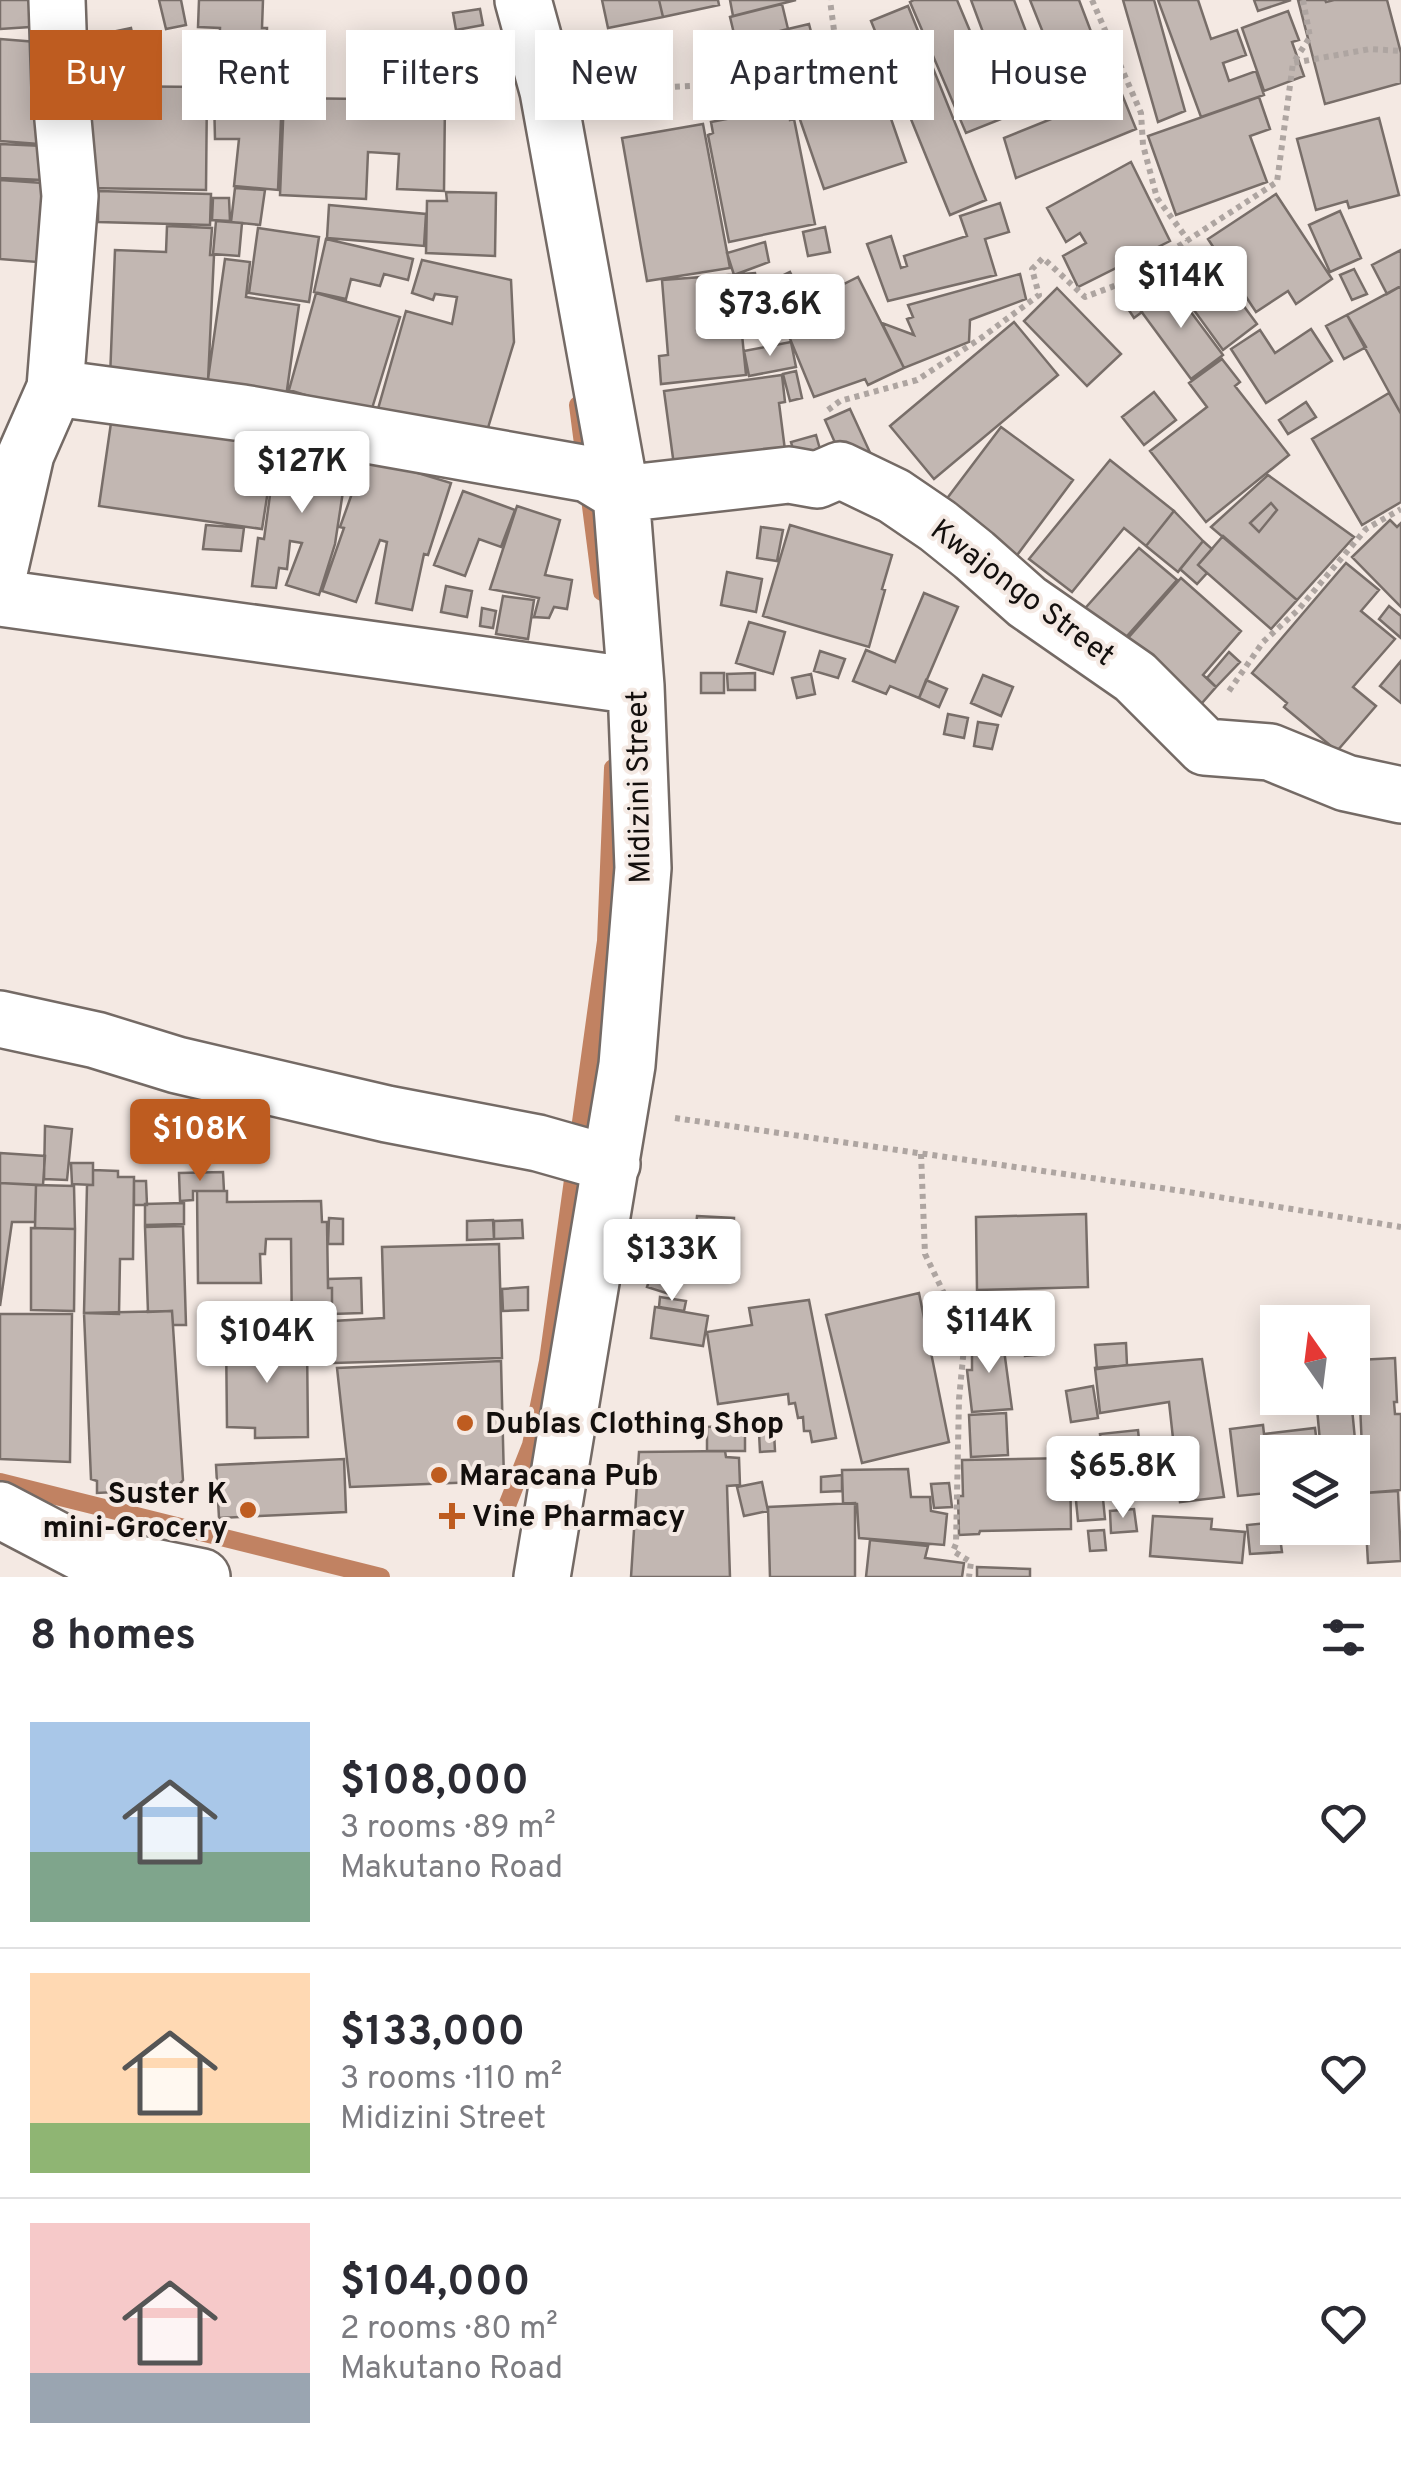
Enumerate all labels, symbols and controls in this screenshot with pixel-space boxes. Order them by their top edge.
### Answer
chip: Buy [30,30,162,120]
chip: Rent [182,30,326,120]
chip: Filters [346,30,515,120]
chip: New [535,30,673,120]
chip: Apartment [693,30,934,120]
chip: House [954,30,1123,120]
pin: $114K [1111,246,1251,331]
text: $114K [1137,258,1225,298]
pin: $73.6K [689,274,851,359]
text: $73.6K [718,286,822,326]
pin: $127K [232,431,372,516]
text: $127K [256,443,348,483]
street label: Kwajongo Street [922,513,1121,675]
street label: Midizini Street [620,690,661,884]
pin: $108K [130,1099,270,1184]
text: $108K [152,1111,248,1151]
pin: $133K [602,1219,742,1304]
text: $133K [625,1231,719,1271]
pin: $114K [919,1291,1059,1376]
pin: $104K [197,1301,337,1386]
text: $114K [945,1303,1033,1343]
north arrow [1260,1305,1370,1415]
map controls [1260,1305,1370,1545]
text: $104K [219,1313,315,1353]
place label: Dublas Clothing Shop [485,1407,784,1444]
marker: Dublas Clothing Shop [454,1412,476,1434]
button: layers [1260,1435,1370,1545]
pin: $65.8K [1042,1436,1204,1521]
text: $65.8K [1069,1448,1177,1488]
place label: Maracana Pub [459,1459,658,1496]
marker: Maracana Pub [428,1464,450,1486]
place label: Suster K mini-Grocery [42,1477,228,1548]
marker: Suster K mini-Grocery [237,1499,259,1521]
place label: Vine Pharmacy [472,1500,685,1537]
marker: Vine Pharmacy [441,1505,463,1527]
icon: filters [1316,1610,1371,1665]
text: 8 homes [30,1611,196,1664]
text: $108,000 [340,1756,529,1809]
icon: home [110,1762,230,1882]
icon: heart [1316,1795,1371,1850]
text: 3 rooms · 89 m² [340,1809,556,1849]
text: Makutano Road [340,1849,563,1889]
text: $133,000 [340,2007,525,2060]
icon: home [110,2013,230,2133]
icon: heart [1316,2046,1371,2101]
text: 3 rooms · 110 m² [340,2060,562,2100]
text: Midizini Street [340,2100,546,2140]
text: $104,000 [340,2257,530,2310]
icon: home [110,2263,230,2383]
icon: heart [1316,2296,1371,2351]
text: 2 rooms · 80 m² [340,2310,558,2350]
text: Makutano Road [340,2350,563,2390]

